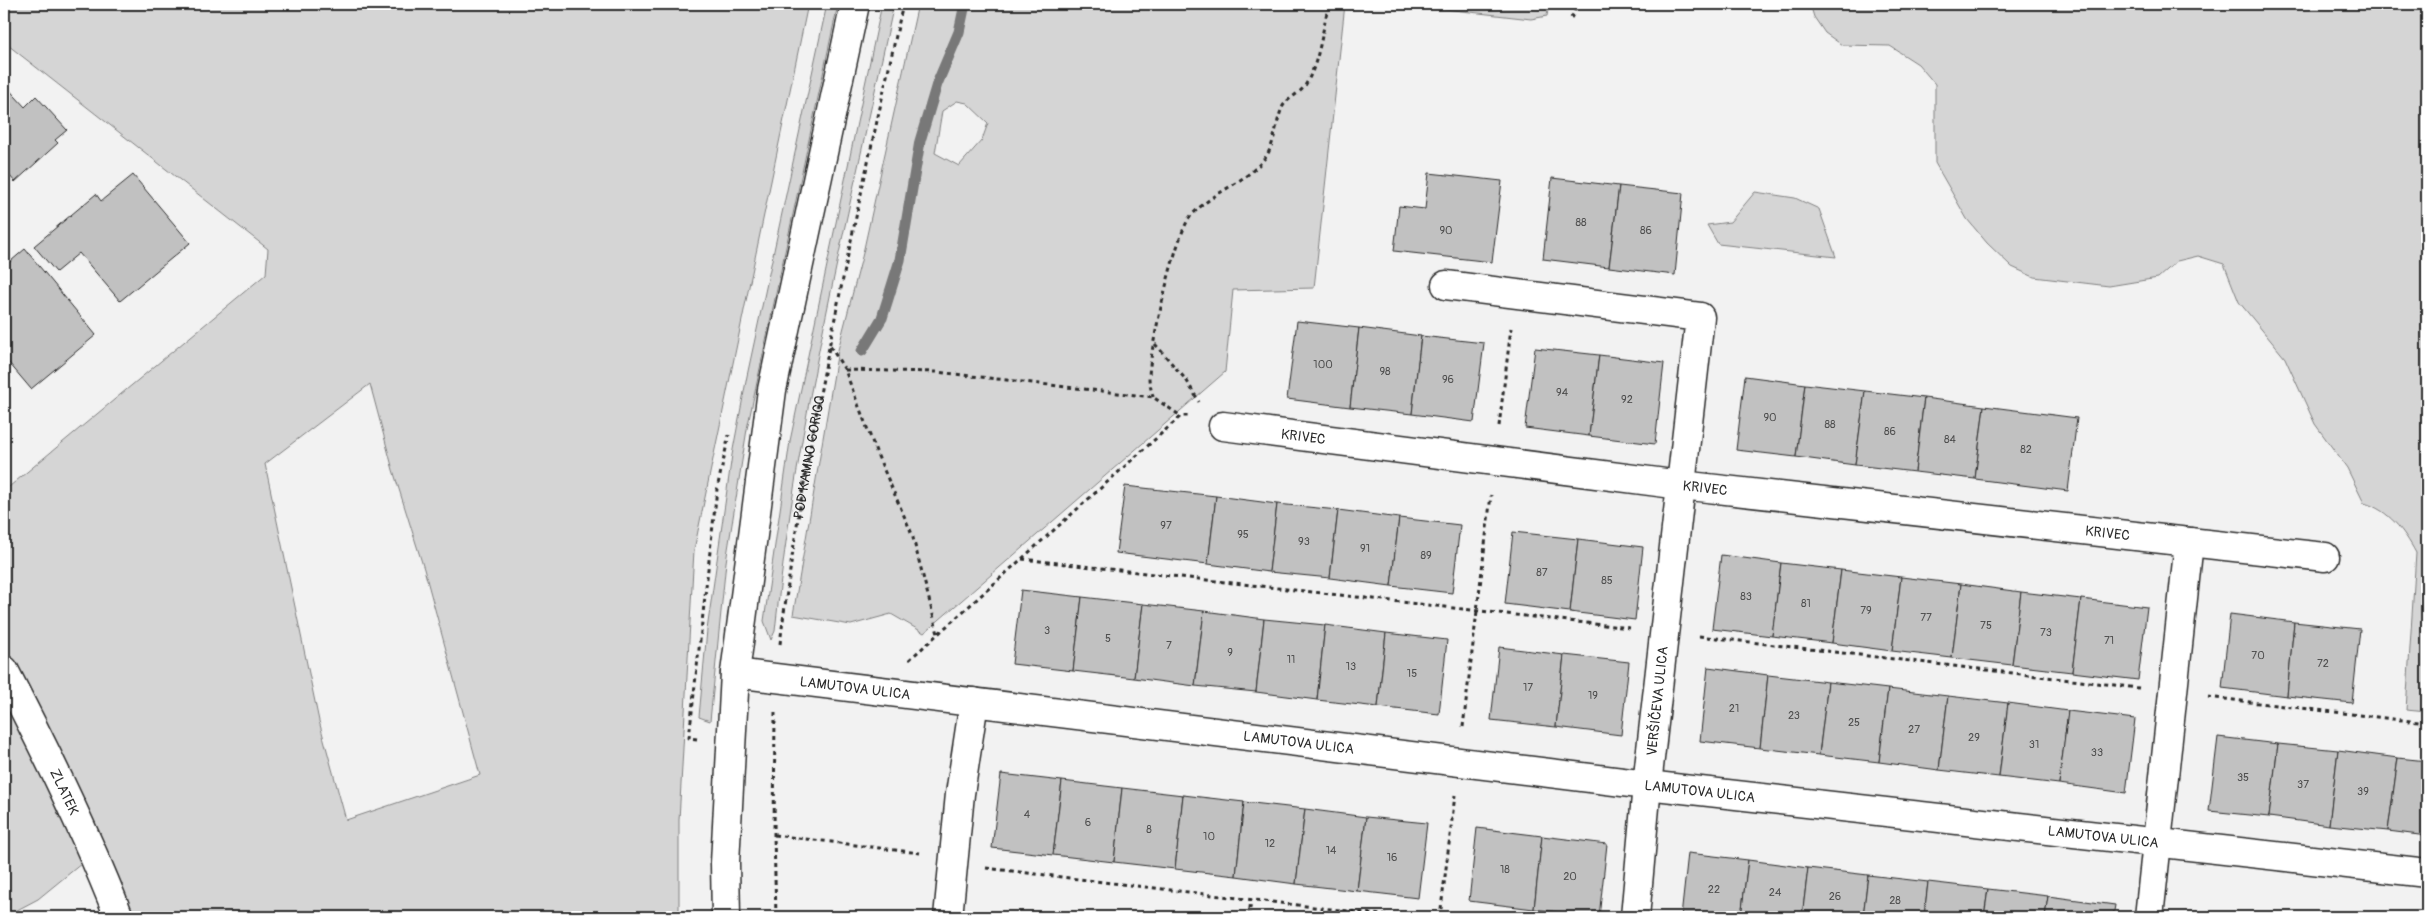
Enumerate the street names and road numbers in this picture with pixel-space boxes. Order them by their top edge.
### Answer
street label: POD KAMNO GORICO [790,394,829,520]
street label: KRIVEC [1280,426,1327,448]
street label: KRIVEC [1682,477,1729,499]
street label: KRIVEC [2084,522,2131,544]
street label: VERŠIČEVA ULICA [1642,645,1672,757]
street label: LAMUTOVA ULICA [799,673,911,703]
street label: LAMUTOVA ULICA [1242,728,1355,758]
street label: ZLATEK [46,766,83,818]
street label: LAMUTOVA ULICA [1643,777,1756,806]
street label: LAMUTOVA ULICA [2047,822,2159,852]

